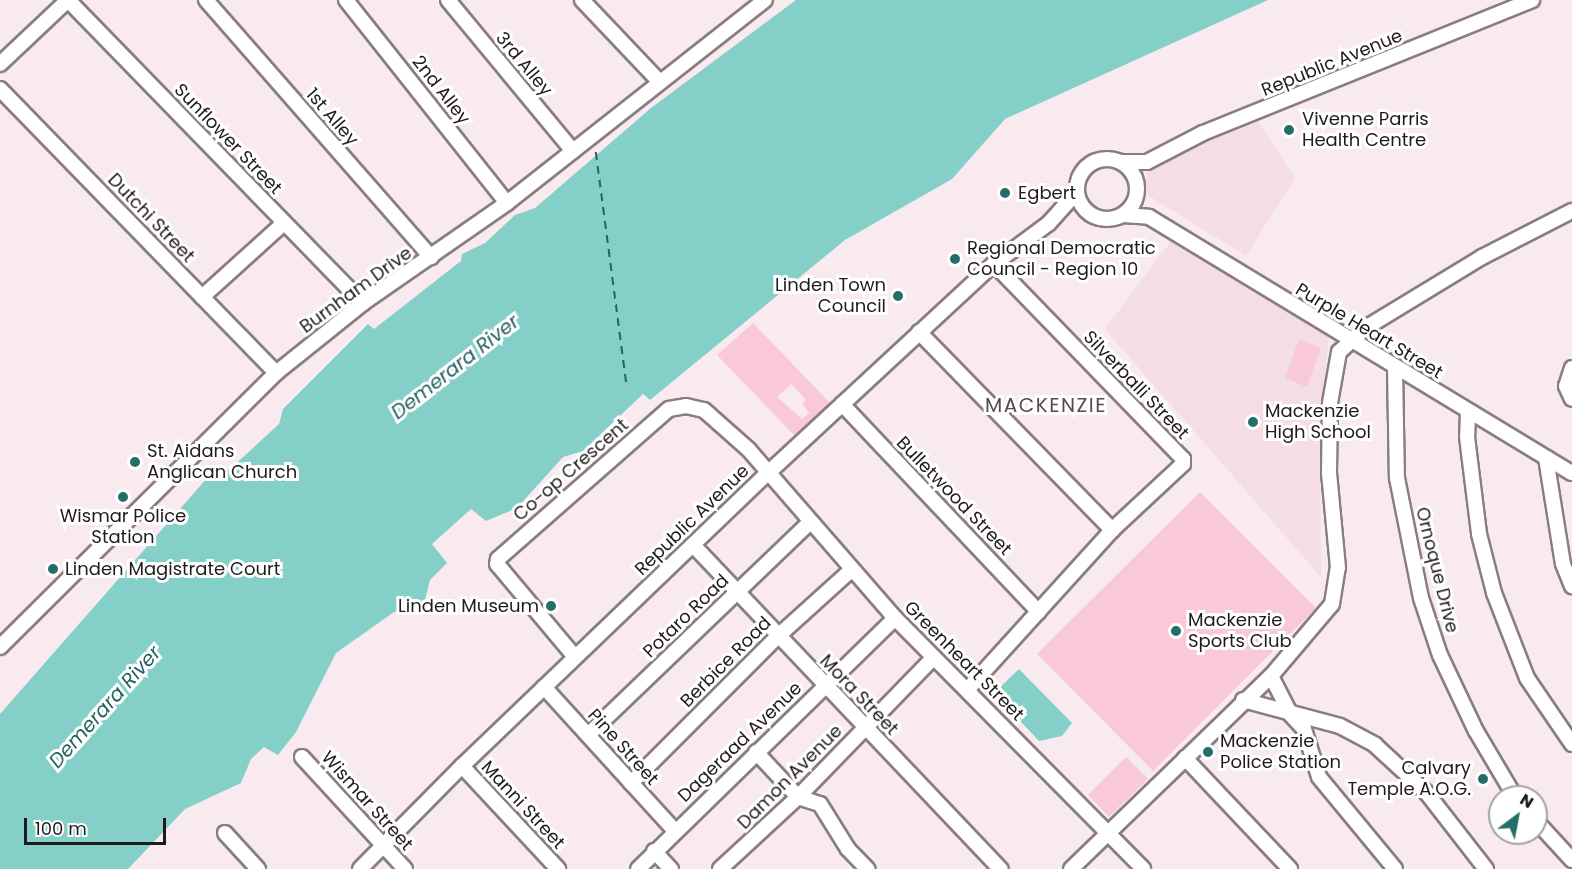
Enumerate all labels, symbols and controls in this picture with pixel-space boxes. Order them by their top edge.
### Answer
street label: Republic Avenue [1258,25,1406,101]
street label: 3rd Alley [491,28,557,100]
street label: 2nd Alley [408,51,474,129]
street label: Sunflower Street [170,79,286,199]
street label: 1st Alley [301,84,363,150]
place label: Vivenne Parris Health Centre [1302,109,1429,152]
marker: Vivenne Parris Health Centre [1280,121,1298,139]
street label: Dutchi Street [103,169,199,267]
place label: Egbert [1018,182,1076,204]
marker: Egbert [996,184,1014,202]
place label: Regional Democratic Council - Region 10 [967,238,1156,280]
street label: Burnham Drive [296,242,416,338]
marker: Regional Democratic Council - Region 10 [948,252,962,266]
place label: Linden Town Council [775,275,886,318]
street label: Purple Heart Street [1292,279,1446,383]
marker: Linden Town Council [891,289,905,303]
water label: Demerara River [386,310,524,424]
street label: Silverballi Street [1079,326,1193,444]
district label: MACKENZIE [985,393,1107,417]
place label: Mackenzie High School [1265,401,1371,444]
street label: Co-op Crescent [509,414,633,526]
marker: Mackenzie High School [1246,415,1260,429]
street label: Bulletwood Street [892,432,1016,560]
place label: St. Aidans Anglican Church [147,441,297,484]
marker: St. Aidans Anglican Church [128,455,142,469]
street label: Republic Avenue [630,460,754,580]
marker: Wismar Police Station [116,490,130,504]
street label: Ornoque Drive [1411,505,1463,635]
place label: Wismar Police Station [60,506,186,548]
place label: Linden Magistrate Court [65,558,280,580]
marker: Linden Magistrate Court [46,562,60,576]
street label: Potaro Road [639,570,733,662]
place label: Linden Museum [398,595,539,617]
street label: Greenheart Street [900,597,1028,725]
marker: Linden Museum [544,599,558,613]
place label: Mackenzie Sports Club [1188,610,1292,652]
street label: Berbice Road [676,612,776,712]
marker: Mackenzie Sports Club [1169,624,1183,638]
water label: Demerara River [44,641,166,773]
street label: Mora Street [815,650,903,740]
street label: Dageraad Avenue [674,677,806,807]
street label: Pine Street [583,704,663,790]
street label: Damon Avenue [733,720,847,834]
place label: Mackenzie Police Station [1220,731,1341,774]
marker: Mackenzie Police Station [1201,745,1215,759]
street label: Wismar Street [317,747,417,855]
street label: Manni Street [477,756,569,854]
place label: Calvary Temple A.O.G. [1347,758,1471,800]
marker: Calvary Temple A.O.G. [1476,772,1490,786]
north arrow [1488,785,1548,845]
text: N [1516,788,1538,814]
scale bar [27,806,170,844]
text: 100 m [35,816,87,841]

